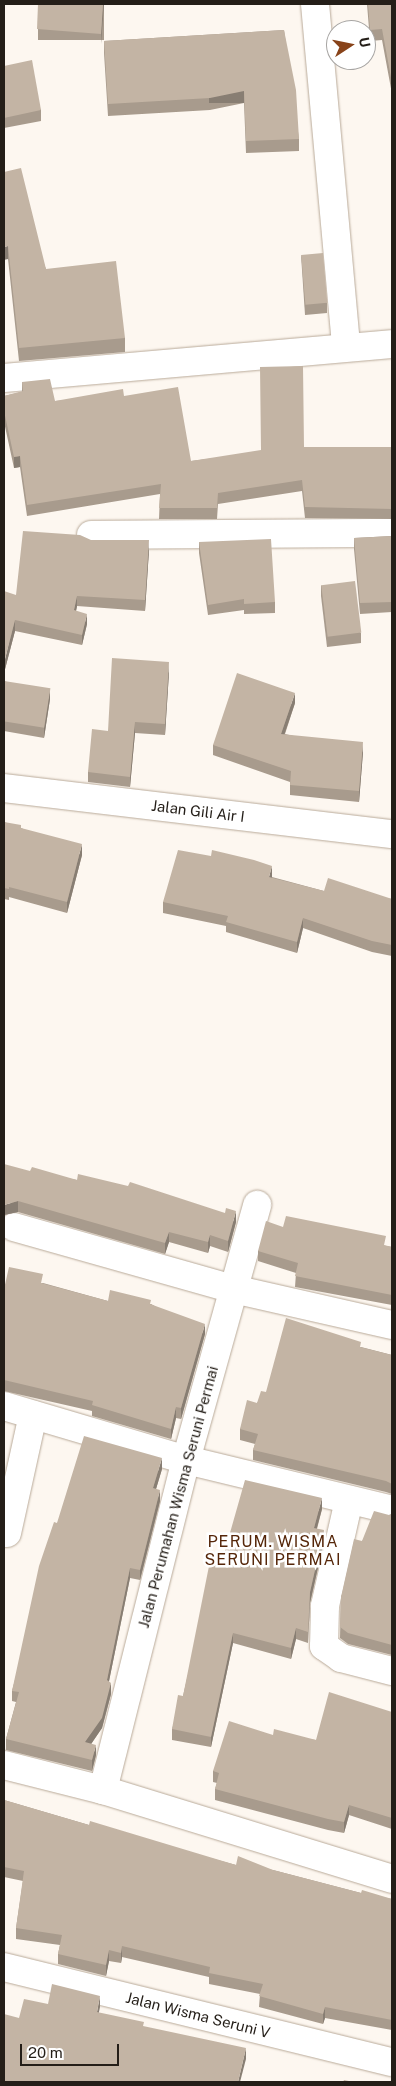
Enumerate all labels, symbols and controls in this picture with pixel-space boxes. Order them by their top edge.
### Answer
north arrow [326,20,376,70]
text: U [356,36,374,49]
street label: Jalan Gili Air I [150,796,246,826]
street label: Jalan Perumahan Wisma Seruni Permai [134,1364,222,1630]
district label: PERUM. WISMA SERUNI PERMAI [203,1532,343,1570]
street label: Jalan Wisma Seruni V [124,1988,272,2042]
scale bar [22,2034,121,2066]
text: 20 m [28,2044,63,2061]

